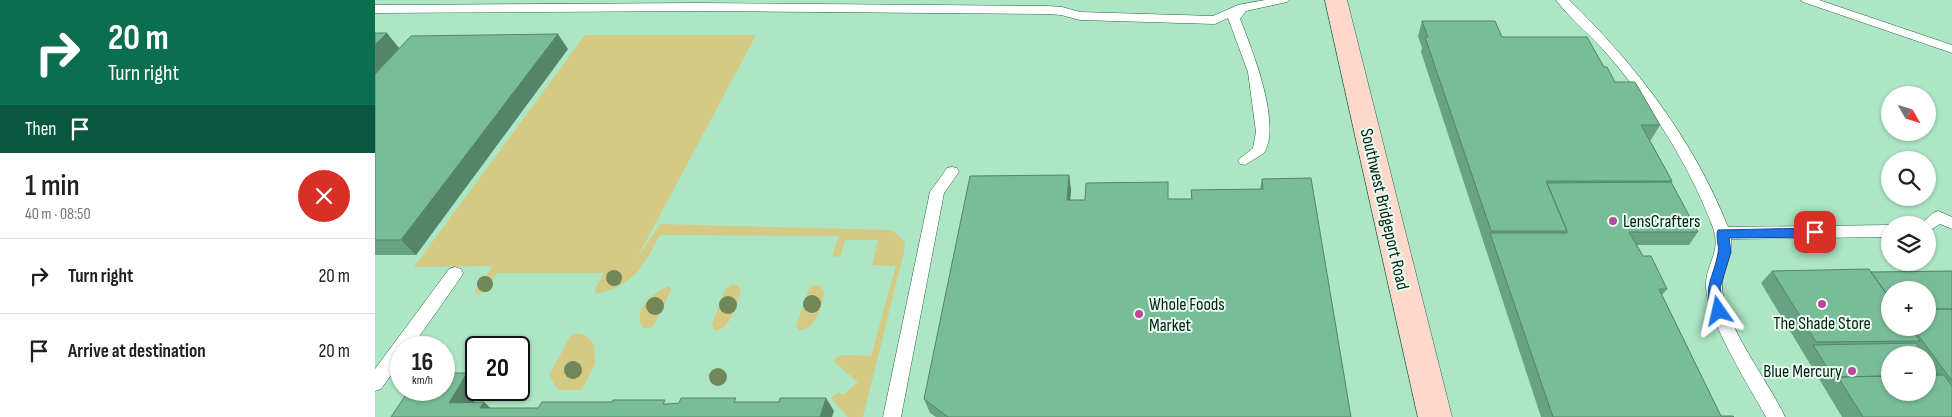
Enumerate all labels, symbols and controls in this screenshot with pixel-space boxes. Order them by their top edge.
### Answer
text: 20 m [108,17,169,60]
icon: right [25,20,90,85]
text: Turn right [108,60,179,87]
north arrow [1881,86,1936,141]
map controls [1881,86,1936,401]
icon: arrive [66,115,94,143]
text: Then [25,118,56,141]
street label: Southwest Bridgeport Road [1356,126,1413,292]
button: search [1881,151,1936,206]
text: 1 min [25,168,80,204]
button: close [298,170,350,222]
text: 40 m · 08:50 [25,205,91,224]
place label: LensCrafters [1623,211,1700,232]
pin [1794,211,1836,253]
marker: LensCrafters [1607,215,1619,227]
button: layers [1881,216,1936,271]
icon: arrive [1801,218,1829,246]
icon: right [25,262,53,290]
text: Turn right [68,265,133,288]
text: 20 m [318,265,350,288]
button: + [1881,281,1936,336]
position arrow [1692,284,1744,336]
place label: Whole Foods Market [1149,294,1225,336]
marker: The Shade Store [1816,298,1828,310]
marker: Whole Foods Market [1133,308,1145,320]
place label: The Shade Store [1773,313,1871,334]
speed limit sign: 20 [465,336,530,401]
icon: arrive [25,337,53,365]
text: Arrive at destination [68,340,206,363]
text: 20 m [318,340,350,363]
button: − [1881,346,1936,401]
text: 16 [412,347,433,378]
place label: Blue Mercury [1763,361,1842,382]
marker: Blue Mercury [1846,365,1858,377]
text: km/h [412,373,433,388]

